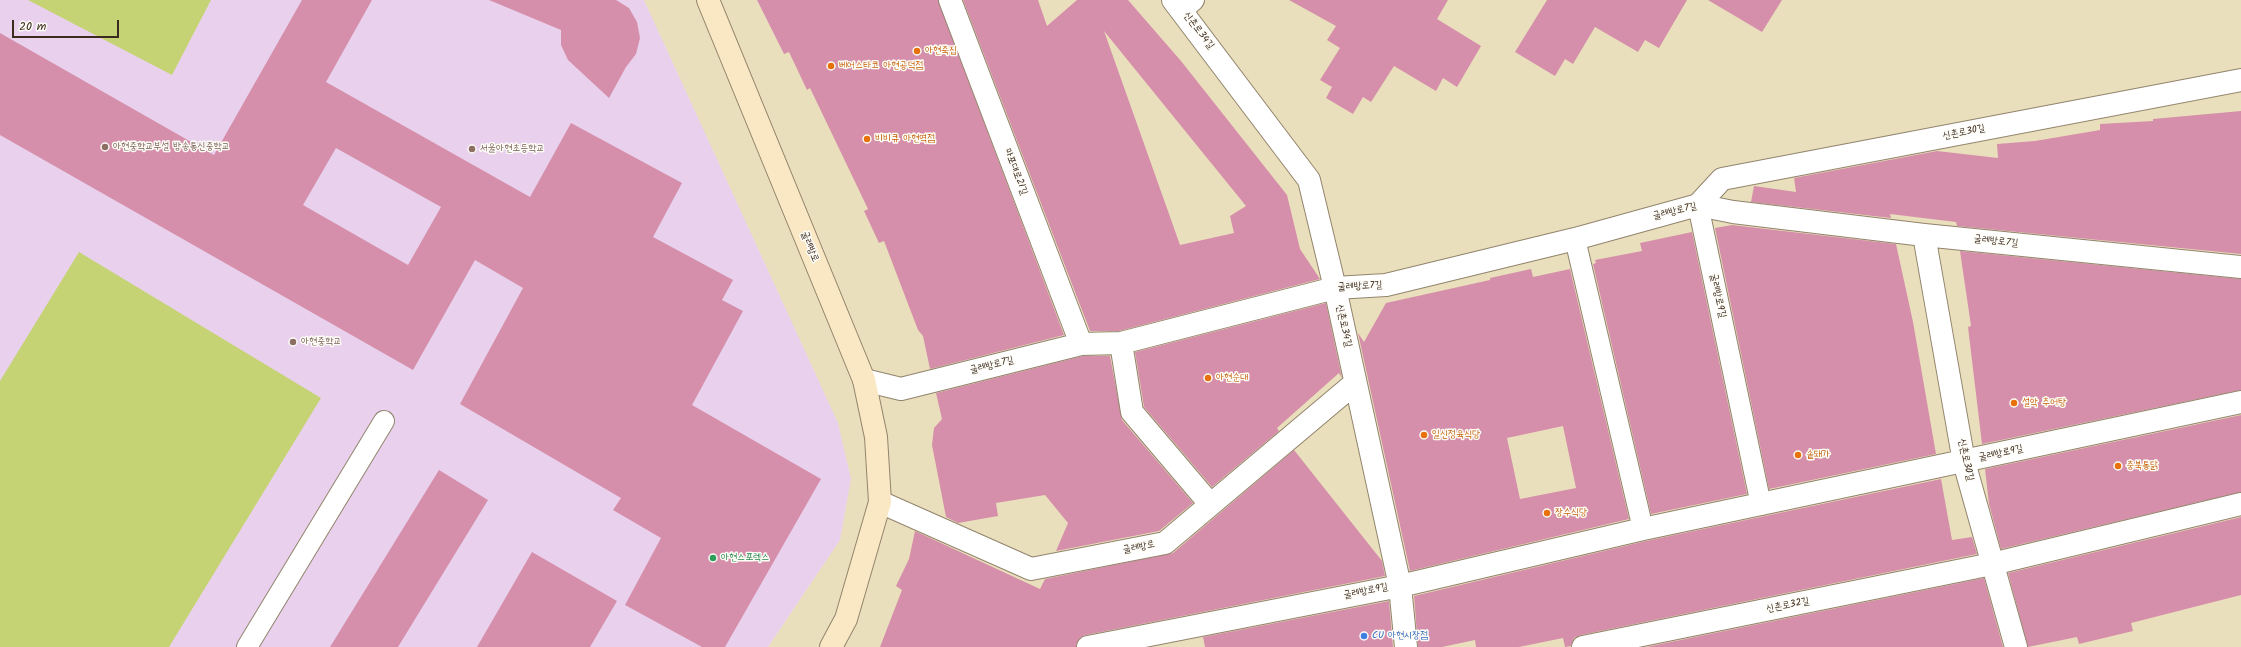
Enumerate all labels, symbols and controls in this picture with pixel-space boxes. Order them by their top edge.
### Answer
street label: 신촌로34길 [1180,10,1216,52]
scale bar [14,12,121,38]
text: 20 m [19,17,46,36]
place label: 아현죽집 [925,45,957,57]
marker: 아현죽집 [912,46,922,56]
place label: 베어스타코 아현공덕점 [839,60,923,72]
marker: 베어스타코 아현공덕점 [826,61,836,71]
street label: 신촌로30길 [1942,123,1986,143]
place label: 비비큐 아현역점 [875,133,935,145]
marker: 비비큐 아현역점 [862,134,872,144]
place label: 아현중학교부설 방송통신중학교 [113,141,230,153]
marker: 아현중학교부설 방송통신중학교 [100,142,110,152]
place label: 서울아현초등학교 [480,143,544,155]
marker: 서울아현초등학교 [467,144,477,154]
street label: 마포대로21길 [1001,147,1029,197]
street label: 굴레방로7길 [1652,201,1698,223]
street label: 굴레방로 [797,230,821,264]
street label: 굴레방로7길 [1973,234,2019,250]
street label: 굴레방로9길 [1706,273,1728,319]
street label: 굴레방로7길 [1337,280,1383,294]
street label: 신촌로34길 [1333,304,1353,348]
place label: 아현중학교 [301,336,341,348]
marker: 아현중학교 [288,337,298,347]
street label: 굴레방로7길 [969,355,1015,377]
place label: 아현순대 [1216,372,1248,384]
marker: 아현순대 [1203,373,1213,383]
place label: 설악 추어탕 [2022,397,2066,409]
marker: 설악 추어탕 [2009,398,2019,408]
place label: 일신정육식당 [1432,429,1480,441]
marker: 일신정육식당 [1419,430,1429,440]
street label: 신촌로30길 [1955,438,1975,482]
street label: 굴레방로9길 [1978,443,2024,465]
place label: 솥돼가 [1806,449,1830,461]
marker: 솥돼가 [1793,450,1803,460]
place label: 충북통닭 [2126,460,2158,472]
marker: 충북통닭 [2113,461,2123,471]
place label: 장수식당 [1555,507,1587,519]
marker: 장수식당 [1542,508,1552,518]
street label: 굴레방로 [1122,539,1156,557]
place label: 아현스포렉스 [721,552,769,564]
marker: 아현스포렉스 [708,553,718,563]
street label: 굴레방로9길 [1343,582,1389,602]
street label: 신촌로32길 [1765,596,1811,616]
place label: CU 아현시장점 [1372,630,1428,642]
marker: CU 아현시장점 [1359,631,1369,641]

